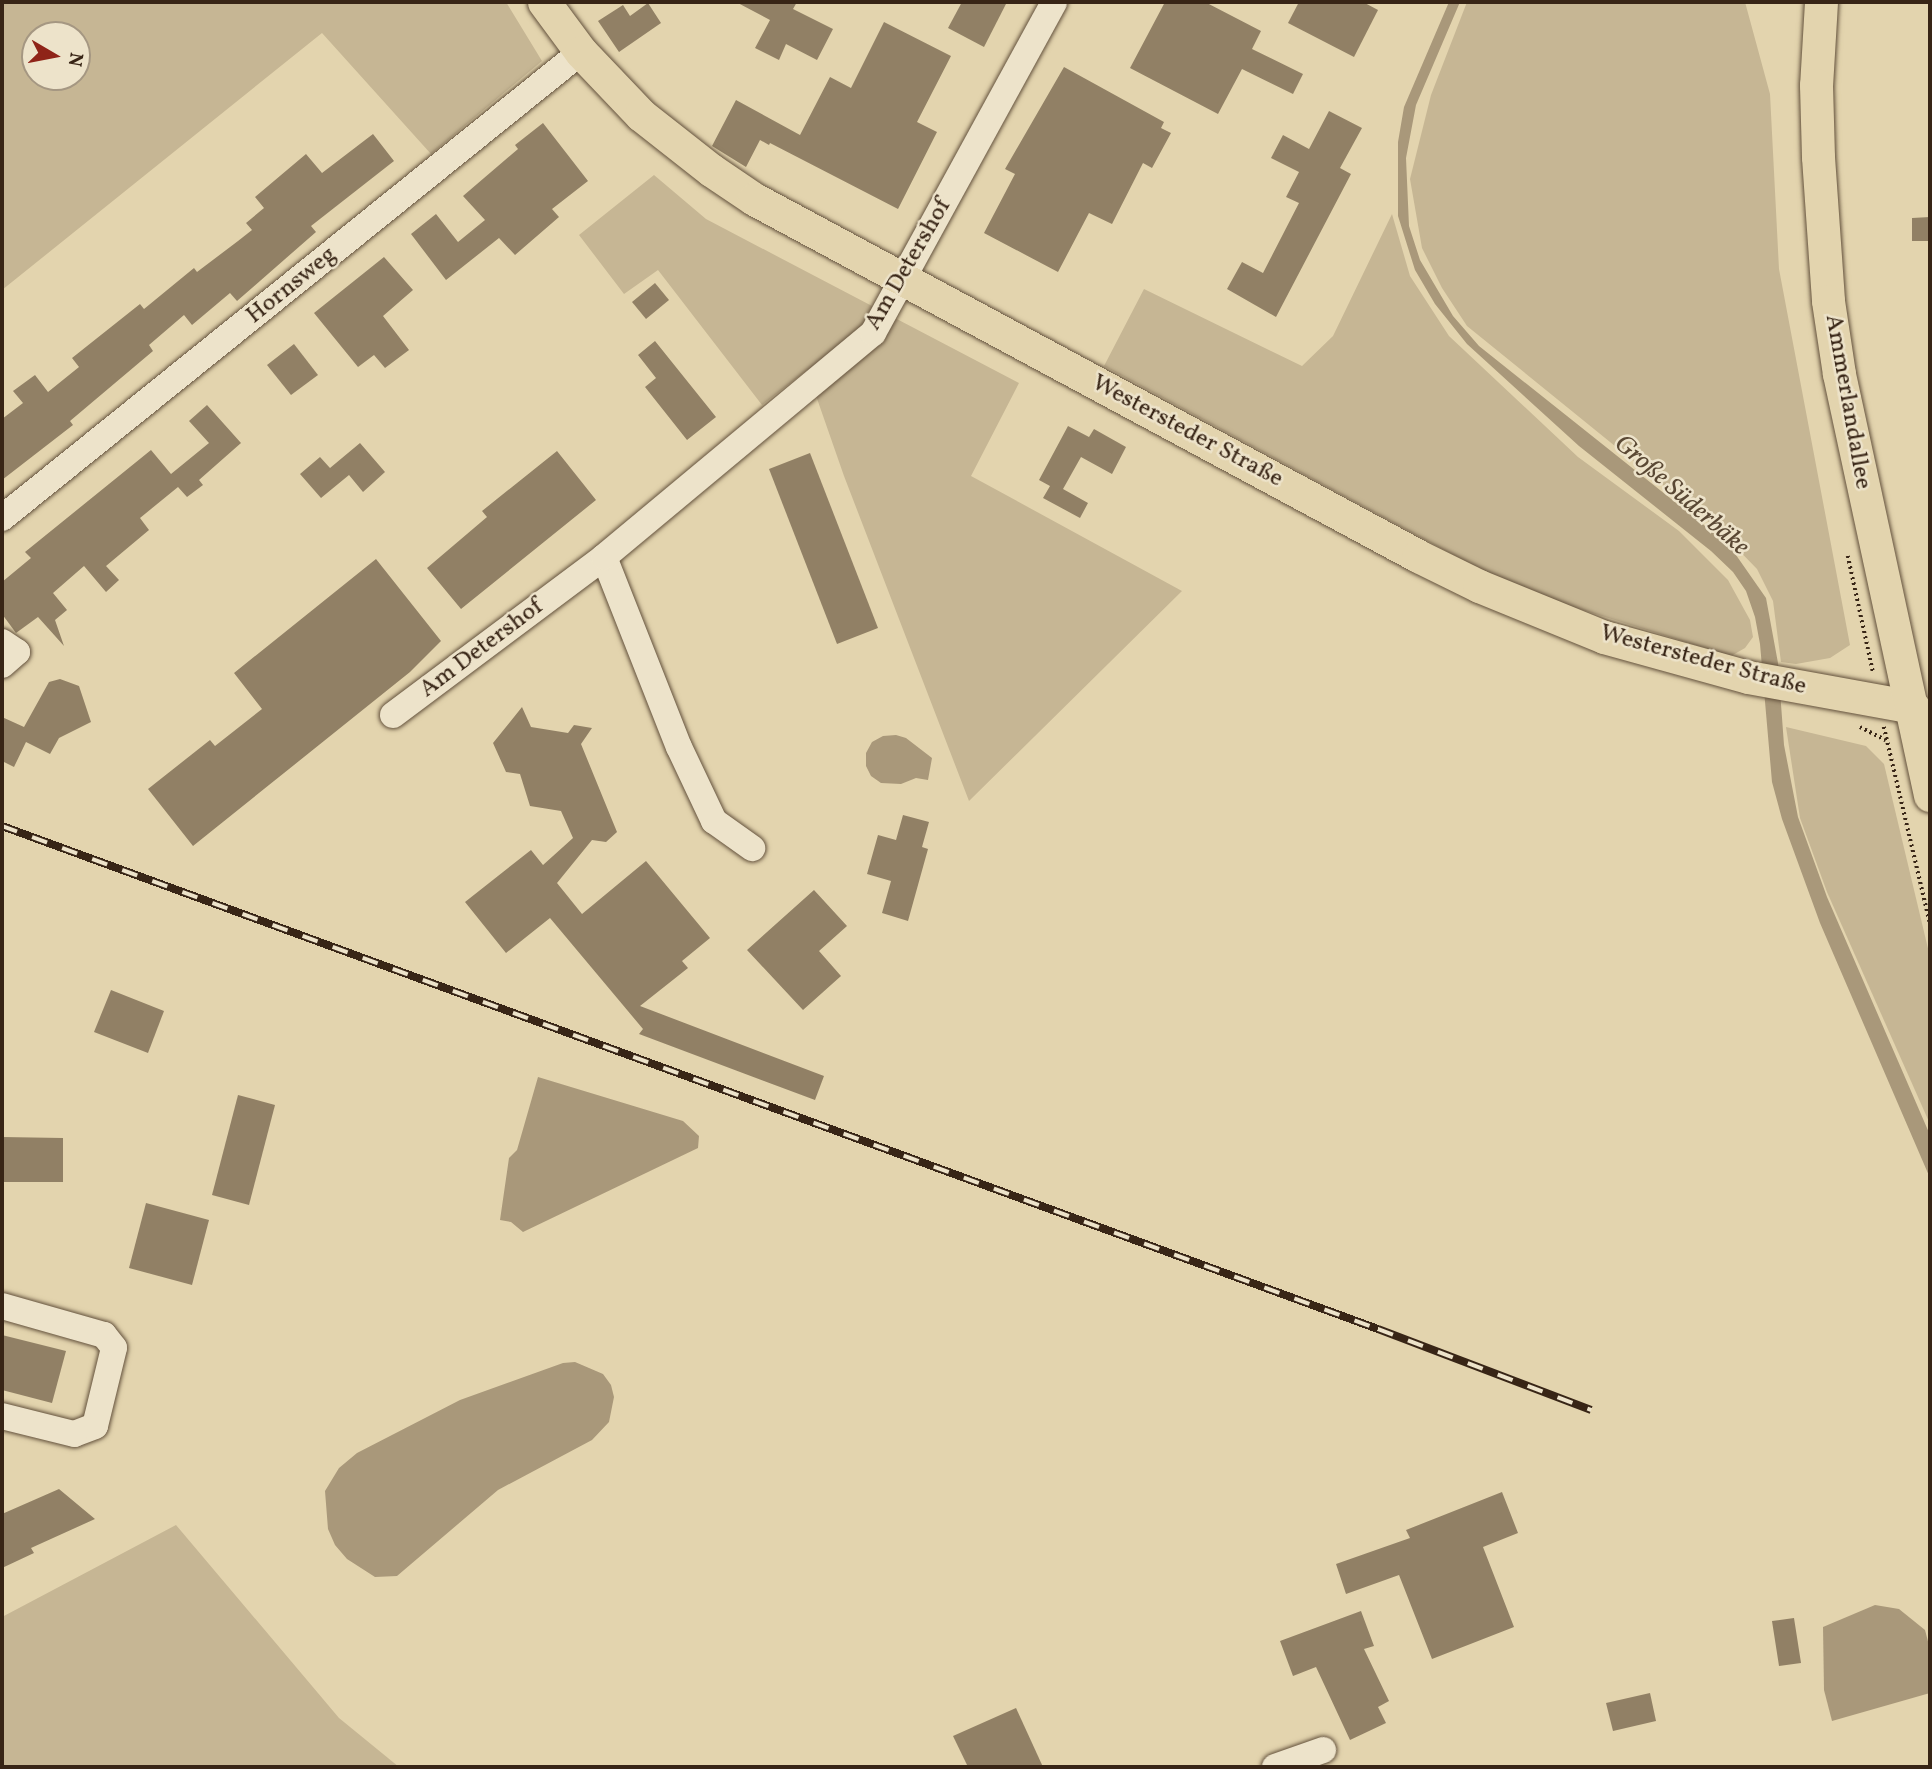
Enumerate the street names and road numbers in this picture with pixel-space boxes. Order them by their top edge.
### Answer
street label: Am Detershof [860,194,958,336]
street label: Hornsweg [241,241,343,331]
street label: Ammerlandallee [1817,312,1877,492]
street label: Westersteder Straße [1086,369,1288,495]
street label: Am Detershof [415,593,549,705]
street label: Westersteder Straße [1597,620,1809,702]

